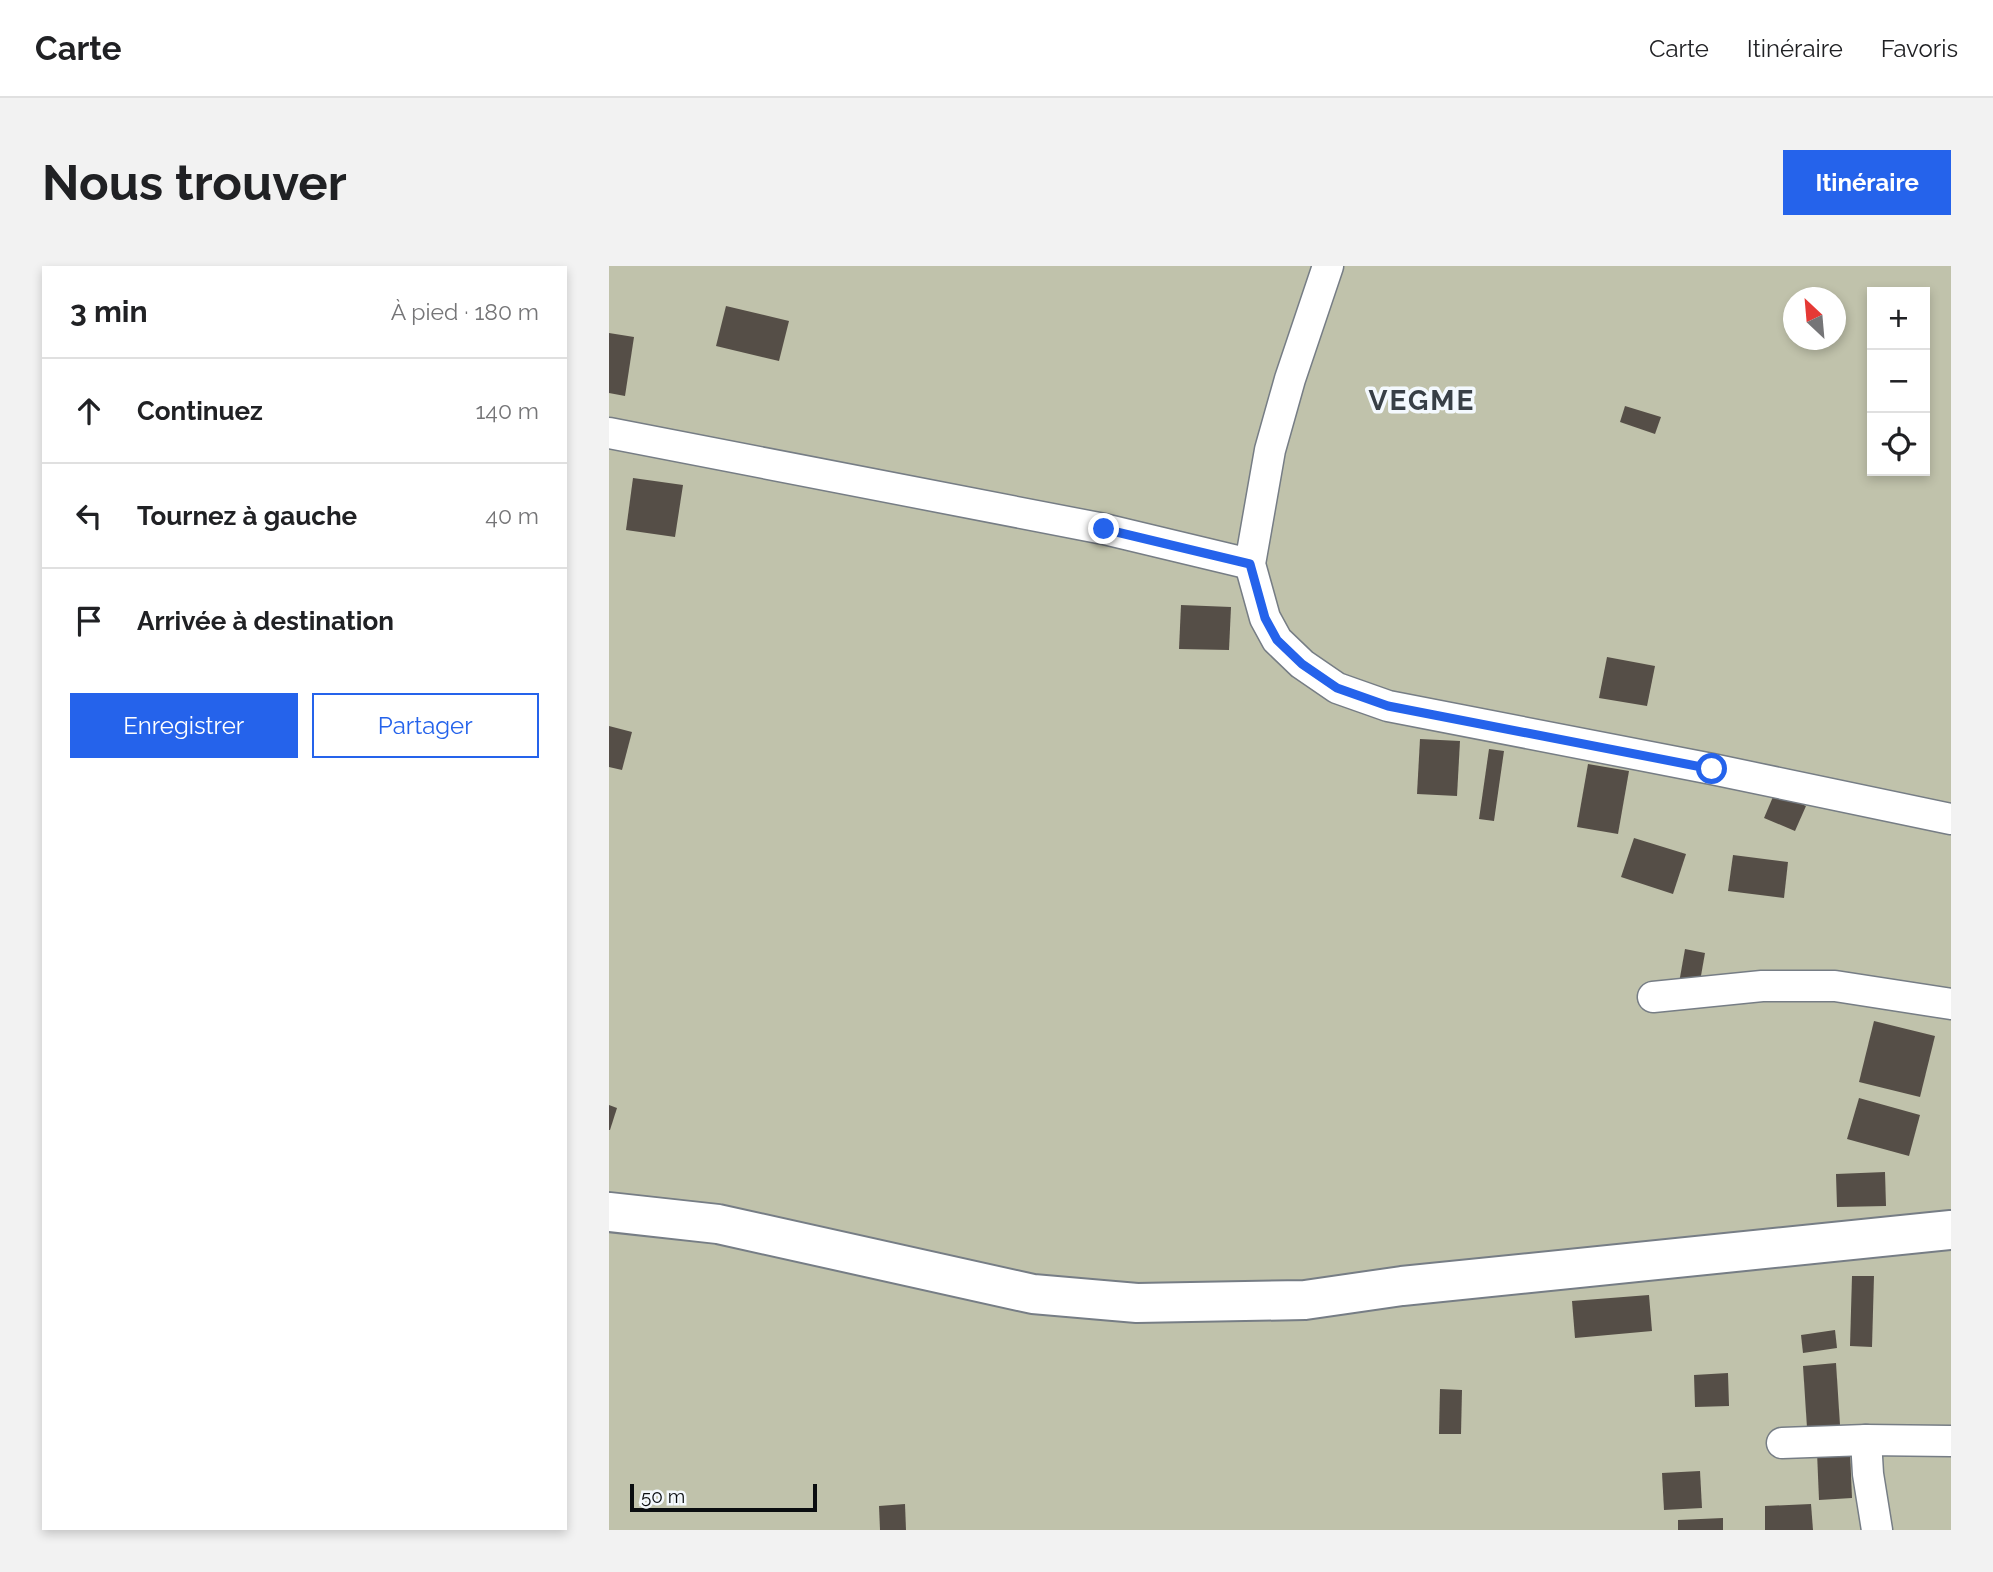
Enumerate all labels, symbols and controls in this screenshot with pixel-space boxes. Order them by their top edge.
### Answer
text: Carte [35,29,122,68]
text: Carte [1649,34,1709,63]
text: Itinéraire [1747,34,1843,63]
text: Favoris [1881,34,1958,63]
button: Itinéraire [1783,150,1951,215]
text: Nous trouver [42,154,347,211]
north arrow [1783,287,1846,350]
map controls [1867,287,1930,476]
button: + [1867,287,1930,350]
text: 3 min [70,294,148,329]
text: À pied · 180 m [391,298,539,325]
button: − [1867,350,1930,413]
district label: VEGME [1369,384,1475,417]
icon: ahead [70,392,108,430]
text: Continuez [137,396,263,426]
text: 140 m [476,397,539,424]
button: locate [1867,413,1930,476]
icon: left [70,497,108,535]
text: Tournez à gauche [137,501,357,531]
text: 40 m [485,502,539,529]
route end [1088,513,1119,544]
icon: arrive [70,602,108,640]
text: Arrivée à destination [137,606,394,636]
button: Enregistrer [70,693,298,758]
button: Partager [312,693,539,758]
route start [1696,753,1727,784]
scale bar [630,1481,817,1513]
text: 50 m [641,1485,685,1507]

